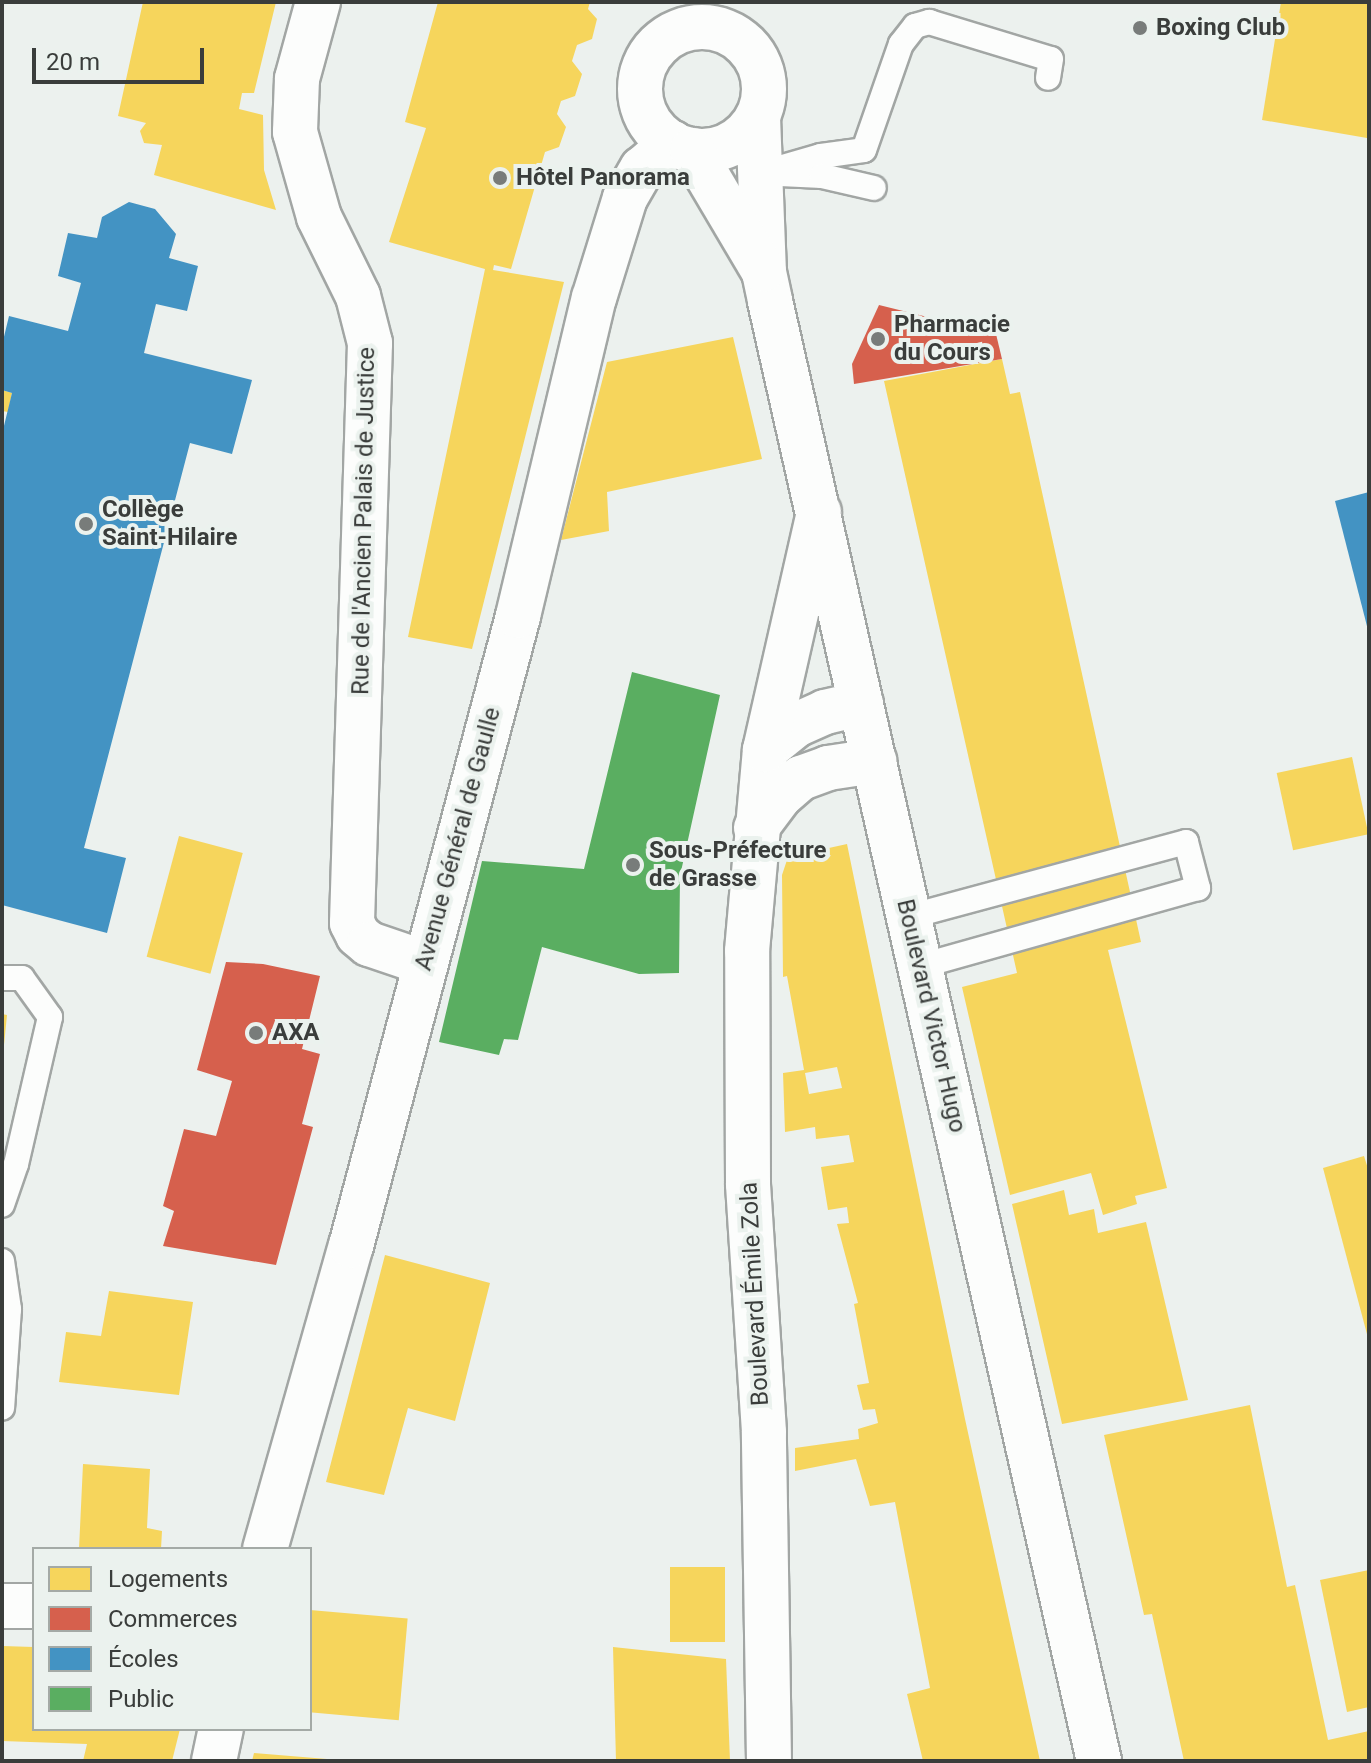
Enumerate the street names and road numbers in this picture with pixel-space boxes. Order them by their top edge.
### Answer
street label: Rue de l'Ancien Palais de Justice [347,347,381,695]
street label: Avenue Général de Gaulle [409,704,507,974]
street label: Boulevard Victor Hugo [890,896,972,1136]
street label: Boulevard Émile Zola [735,1181,775,1407]

